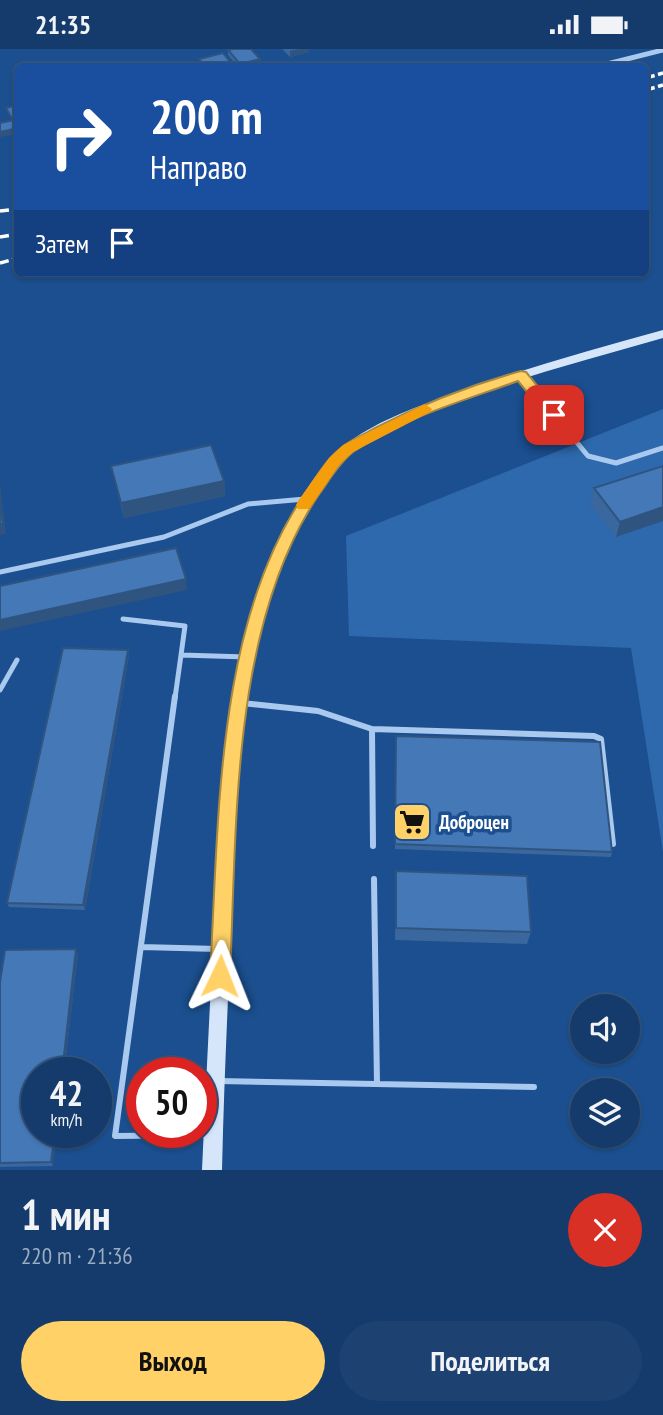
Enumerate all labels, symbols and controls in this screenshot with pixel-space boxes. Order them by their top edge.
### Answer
text: 21:35 [35,8,91,41]
text: 200 m [150,84,263,148]
icon: right [35,91,126,182]
text: Направо [150,146,247,188]
icon: arrive [103,224,141,262]
text: Затем [35,227,89,260]
pin [524,385,584,445]
icon: arrive [535,396,573,434]
supermarket icon: Доброцен [391,801,433,843]
place label: Доброцен [439,810,509,834]
position arrow [183,939,257,1013]
map controls [570,994,640,1148]
button: sound [570,994,640,1064]
speed limit sign: 50 [126,1057,217,1148]
text: 42 [50,1070,83,1116]
button: layers [570,1078,640,1148]
text: km/h [51,1108,82,1131]
text: 1 мин [21,1187,111,1242]
button: close [568,1193,642,1267]
text: 220 m · 21:36 [21,1241,133,1270]
button: Выход [21,1321,325,1401]
button: Поделиться [339,1321,642,1401]

